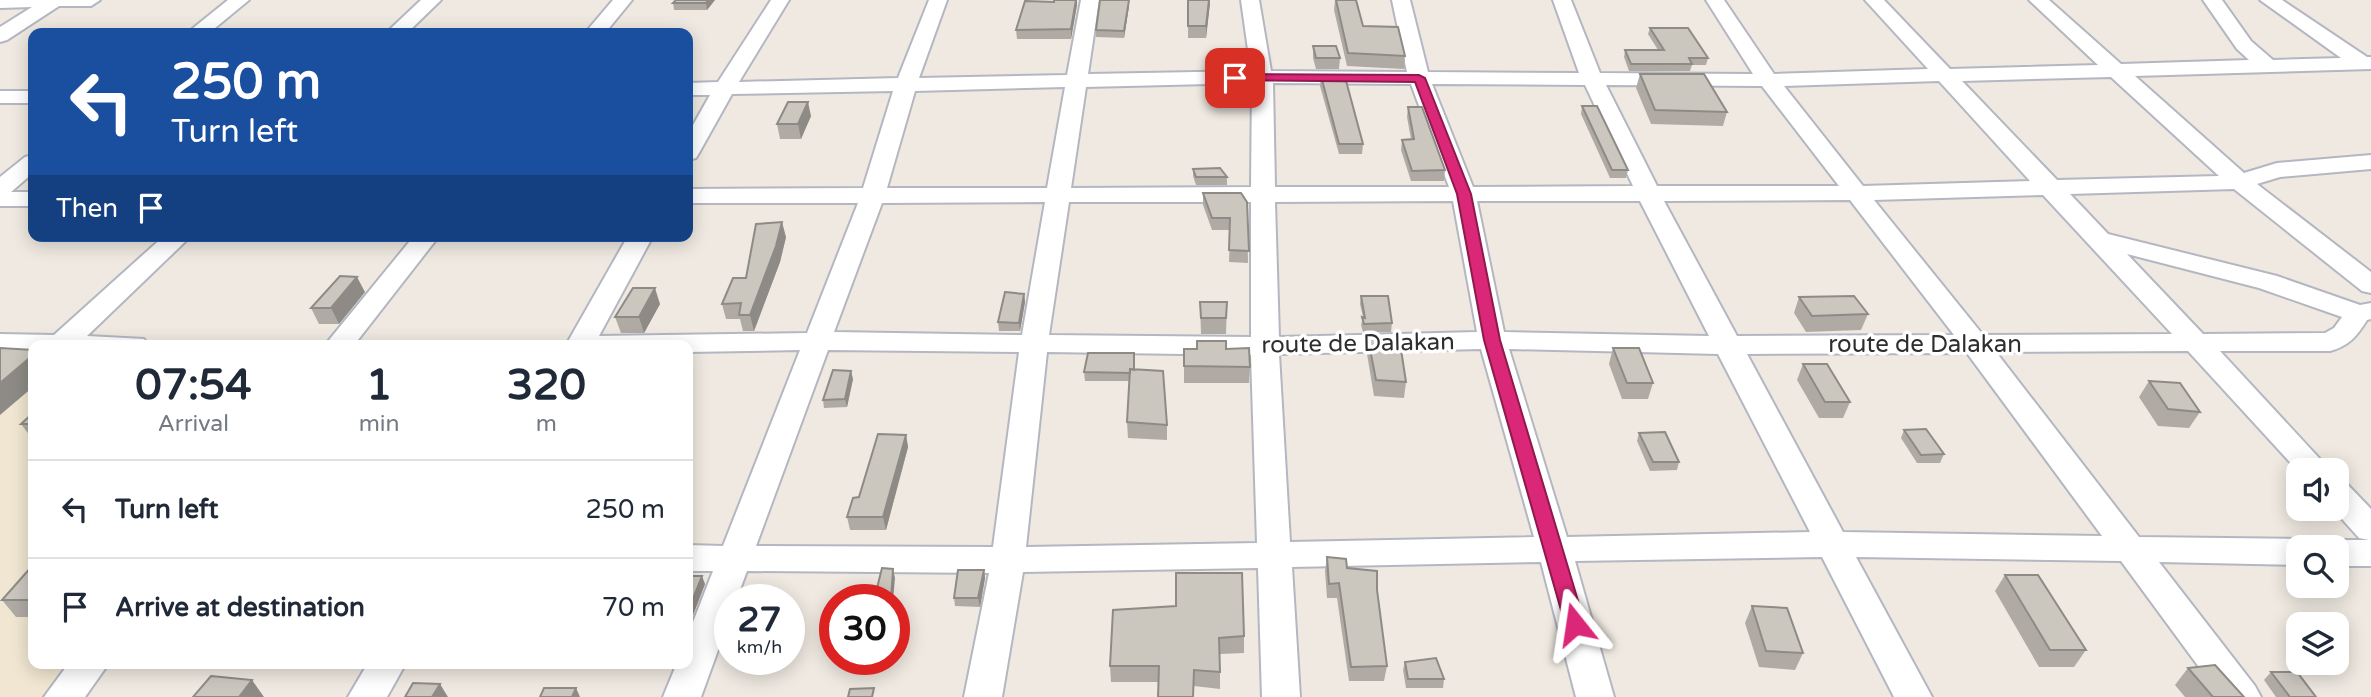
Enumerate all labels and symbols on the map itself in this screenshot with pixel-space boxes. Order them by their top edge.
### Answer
pin [1205,48,1265,108]
street label: route de Dalakan [1261,327,1455,360]
street label: route de Dalakan [1828,330,2022,359]
speed limit sign: 30 [819,584,910,675]
position arrow [1538,587,1612,661]

